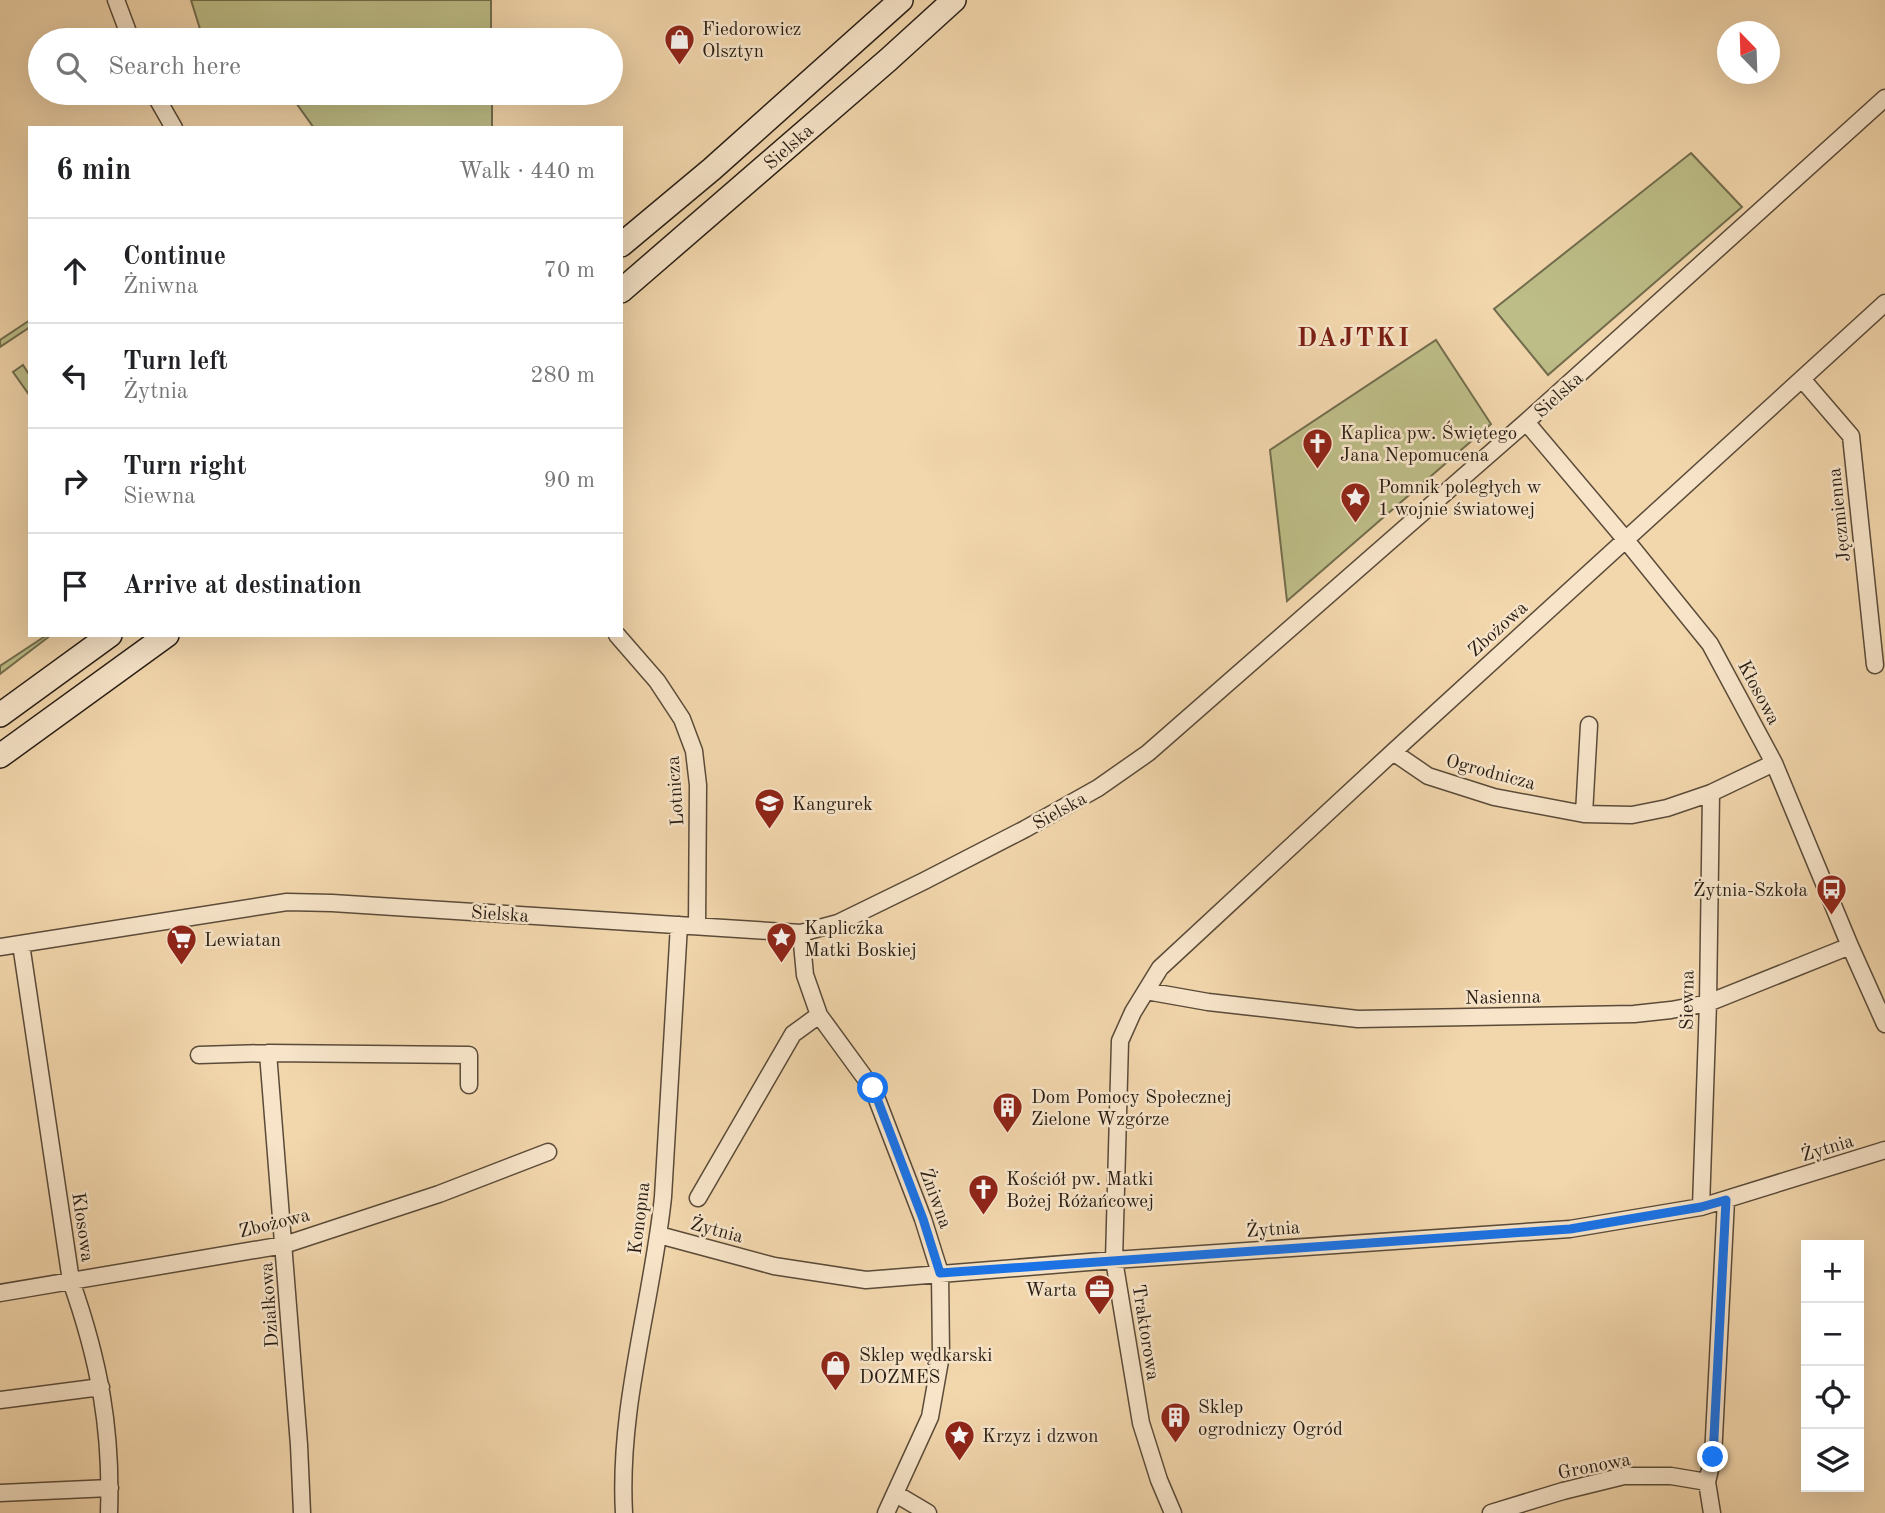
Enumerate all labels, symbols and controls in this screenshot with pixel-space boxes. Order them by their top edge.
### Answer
place label: Fiedorowicz Olsztyn [702,21,801,62]
north arrow [1717,21,1780,84]
shop icon: Fiedorowicz Olsztyn [662,22,696,66]
search box [28,28,623,105]
icon: search [52,48,90,86]
text: Search here [108,54,241,80]
street label: Sielska [761,121,818,174]
text: 6 min [56,156,131,186]
text: Walk · 440 m [459,160,595,183]
text: Continue [123,244,226,270]
icon: ahead [56,252,94,290]
text: 70 m [544,259,595,282]
text: Żniwna [123,275,198,298]
district label: DAJTKI [1297,326,1411,352]
text: Turn left [123,349,228,375]
icon: left [56,357,94,395]
text: 280 m [530,364,595,387]
street label: Sielska [1532,369,1588,422]
text: Żytnia [123,380,188,403]
place label: Kaplica pw. Świętego Jana Nepomucena [1340,420,1517,466]
church icon: Kaplica pw. Świętego Jana Nepomucena [1300,426,1334,470]
text: Turn right [123,454,246,480]
icon: right [56,462,94,500]
street label: Jęczmienna [1826,466,1855,563]
text: 90 m [544,469,595,492]
place label: Pomnik poległych w 1 wojnie światowej [1378,479,1542,520]
place icon: Pomnik poległych w 1 wojnie światowej [1338,480,1372,524]
text: Siewna [123,485,196,508]
icon: arrive [56,567,94,605]
text: Arrive at destination [123,573,362,599]
street label: Zbożowa [1465,598,1532,661]
street label: Kłosowa [1733,658,1783,729]
street label: Ogrodnicza [1443,752,1538,795]
street label: Lotnicza [665,755,688,827]
school or university icon: Kangurek [752,786,786,830]
street label: Sielska [1030,789,1091,835]
place label: Kangurek [792,796,873,815]
bus stop icon: Żytnia-Szkoła [1814,872,1848,916]
place label: Żytnia-Szkoła [1693,879,1809,901]
street label: Sielska [470,904,530,927]
place label: Kapliczka Matki Boskiej [804,920,917,961]
place icon: Kapliczka Matki Boskiej [764,921,798,965]
supermarket icon: Lewiatan [164,922,198,966]
place label: Lewiatan [204,932,281,951]
street label: Siewna [1678,969,1699,1030]
street label: Nasienna [1465,988,1542,1009]
route start [857,1072,888,1103]
place label: Dom Pomocy Społecznej Zielone Wzgórze [1031,1089,1232,1130]
building icon: Dom Pomocy Społecznej Zielone Wzgórze [991,1090,1025,1134]
street label: Żytnia [1798,1129,1857,1166]
street label: Żniwna [915,1165,957,1232]
place label: Kościół pw. Matki Bożej Różańcowej [1006,1171,1154,1212]
church icon: Kościół pw. Matki Bożej Różańcowej [966,1172,1000,1216]
street label: Konopna [627,1180,654,1256]
street label: Kłosowa [67,1191,96,1264]
street label: Zbożowa [237,1206,313,1242]
street label: Żytnia [688,1212,746,1248]
street label: Żytnia [1245,1216,1301,1242]
map controls [1801,1240,1864,1492]
button: + [1801,1240,1864,1303]
street label: Działkowa [258,1261,283,1348]
office icon: Warta [1083,1272,1117,1316]
place label: Warta [1025,1282,1078,1301]
street label: Traktorowa [1128,1283,1162,1382]
button: − [1801,1303,1864,1366]
place label: Sklep wędkarski DOZMES [859,1347,993,1388]
shop icon: Sklep wędkarski DOZMES [819,1348,853,1392]
button: locate [1801,1366,1864,1429]
place label: Sklep ogrodniczy Ogród [1198,1399,1343,1440]
building icon: Sklep ogrodniczy Ogród [1158,1400,1192,1444]
place icon: Krzyz i dzwon [942,1418,976,1462]
place label: Krzyz i dzwon [982,1428,1099,1447]
button: layers [1801,1429,1864,1492]
route end [1697,1441,1728,1472]
street label: Gronowa [1556,1451,1633,1484]

